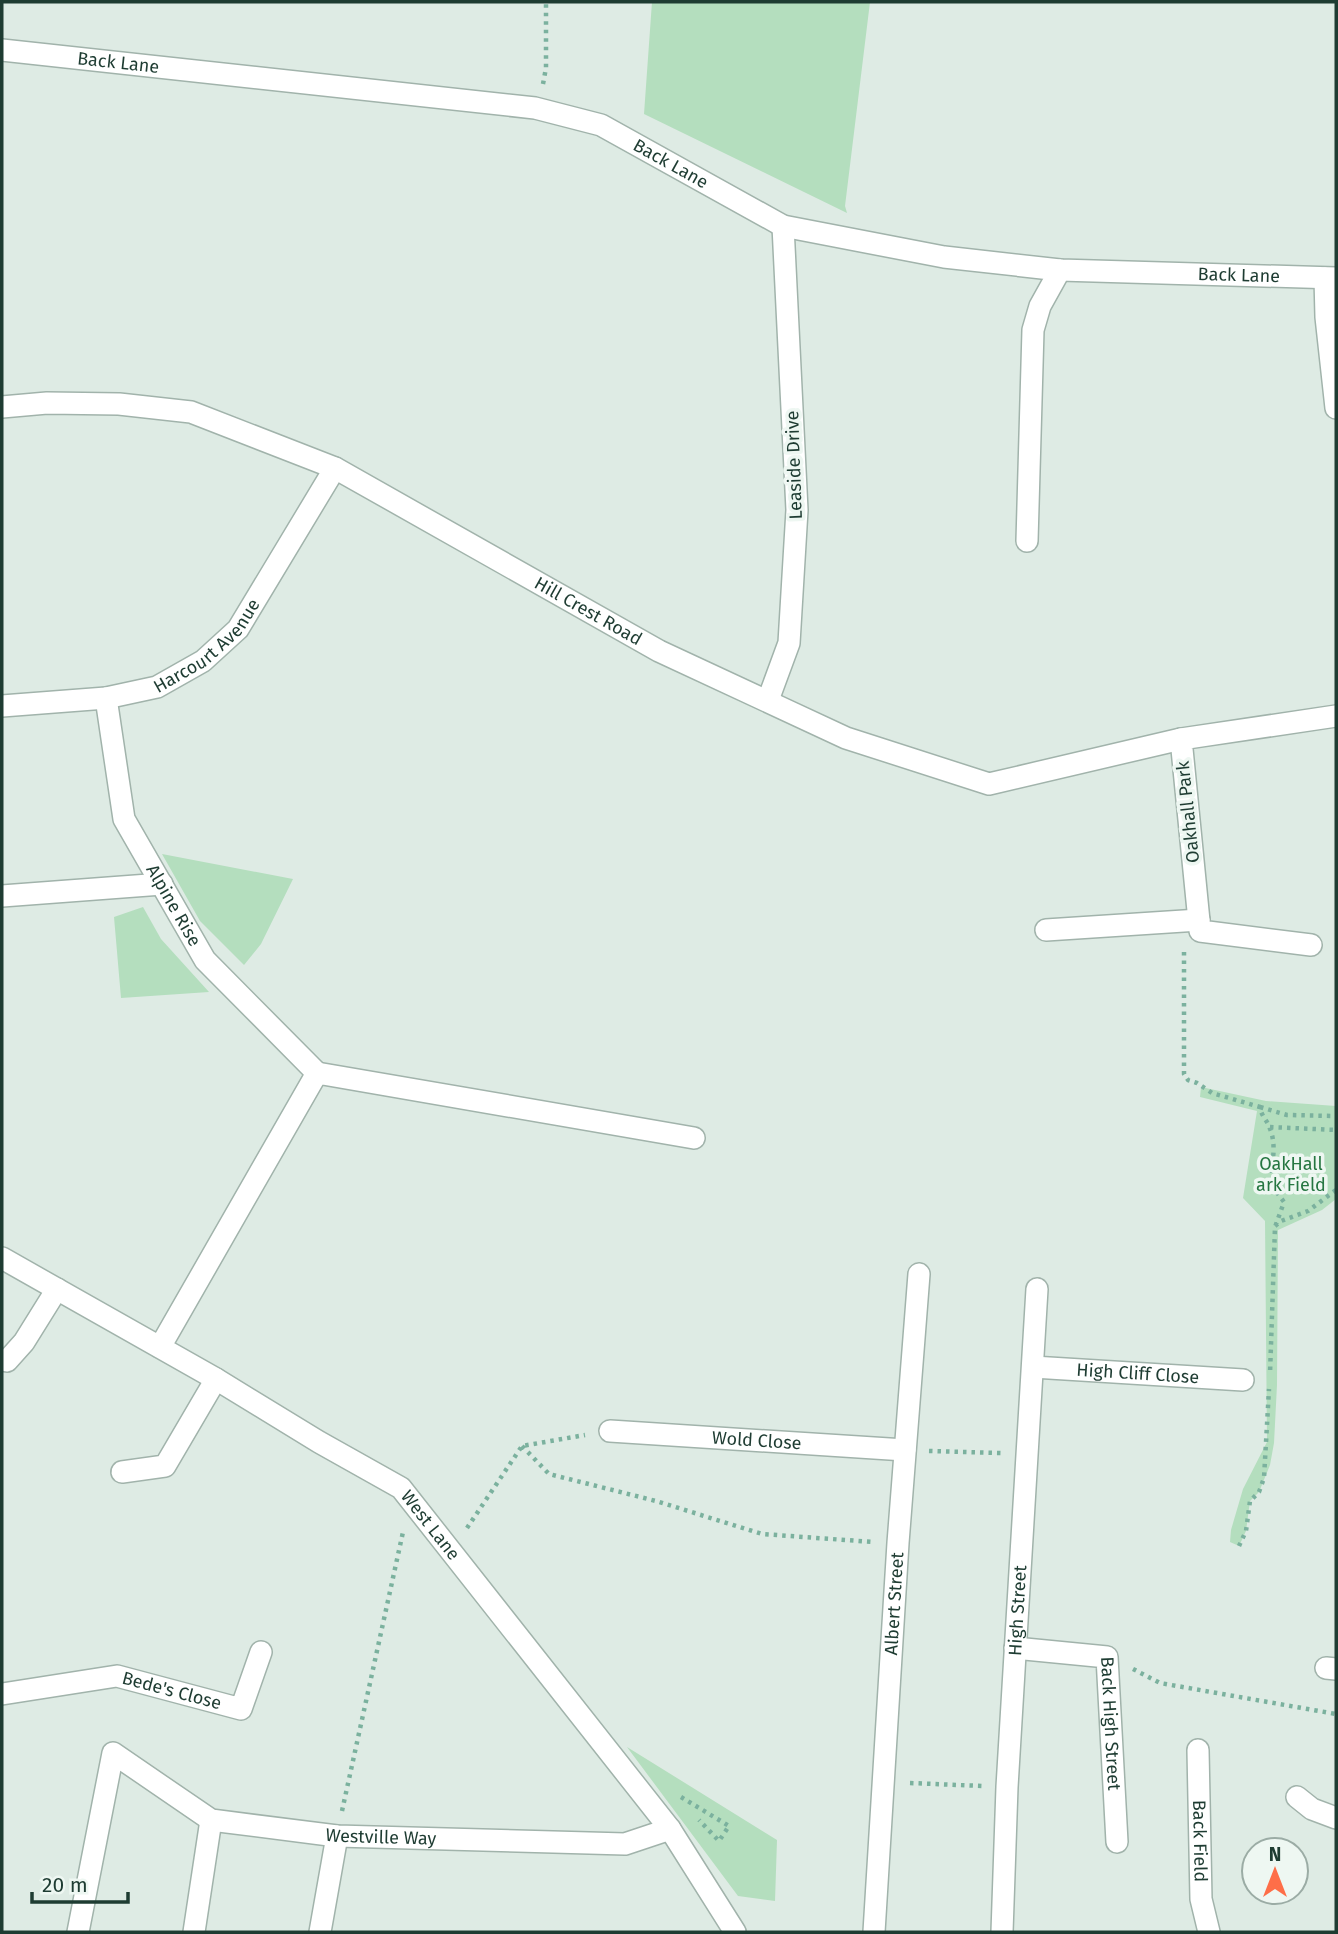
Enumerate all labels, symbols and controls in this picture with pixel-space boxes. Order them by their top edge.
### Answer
street label: Back Lane [76,47,160,78]
street label: Back Lane [629,134,712,193]
street label: Back Lane [1197,263,1280,287]
street label: Leaside Drive [781,410,807,520]
street label: Hill Crest Road [531,572,646,650]
street label: Harcourt Avenue [150,595,265,698]
street label: Oakhall Park [1172,759,1204,864]
street label: Alpine Rise [142,861,206,950]
park label: OakHall ark Field [1256,1153,1326,1196]
street label: High Cliff Close [1076,1359,1200,1388]
street label: Wold Close [711,1427,802,1454]
street label: West Lane [396,1486,465,1565]
street label: Albert Street [880,1551,908,1656]
street label: High Street [1004,1564,1031,1656]
street label: Back High Street [1096,1656,1125,1792]
street label: Bede's Close [120,1667,224,1714]
street label: Back Field [1188,1800,1212,1882]
street label: Westville Way [324,1824,437,1850]
north arrow [1240,1836,1310,1906]
text: N [1269,1843,1281,1866]
scale bar [32,1860,128,1904]
text: 20 m [42,1872,88,1898]

